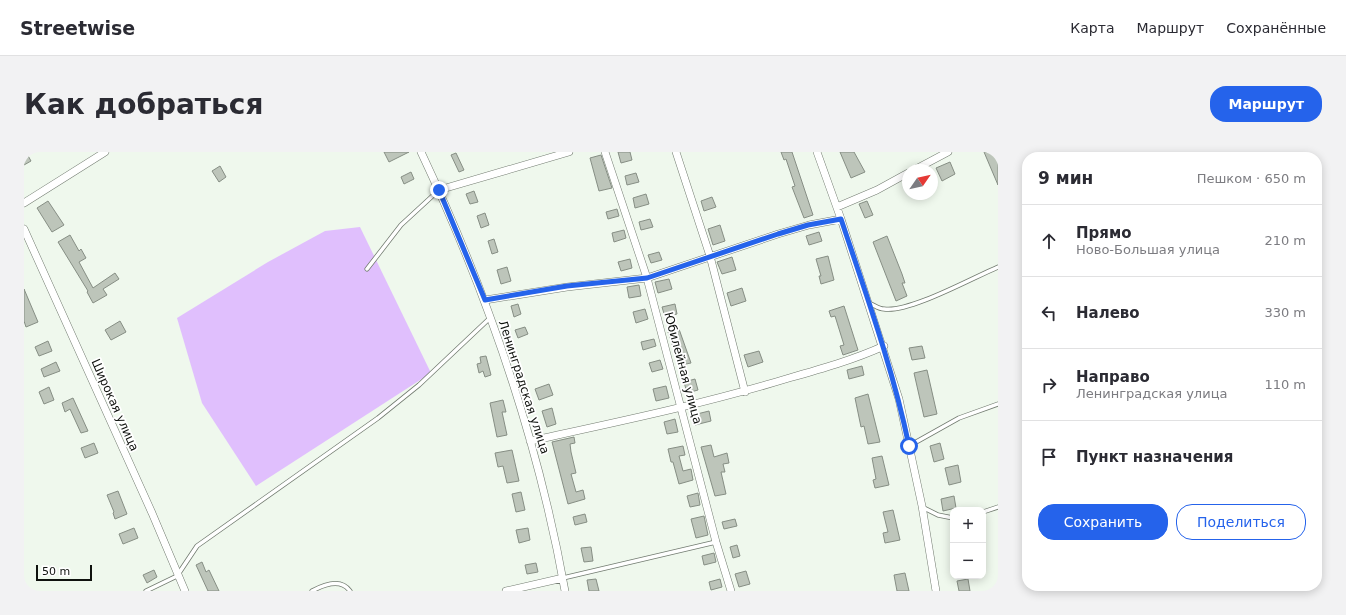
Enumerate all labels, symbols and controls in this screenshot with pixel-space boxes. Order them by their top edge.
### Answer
text: Streetwise [20,17,135,39]
text: Карта [1070,20,1114,36]
text: Маршрут [1136,20,1204,36]
text: Сохранённые [1226,20,1326,36]
button: Маршрут [1210,86,1322,122]
text: Как добраться [24,88,263,121]
north arrow [902,164,938,200]
text: 9 мин [1038,168,1093,188]
text: Пешком · 650 m [1197,171,1306,186]
route end [430,181,448,199]
text: Прямо [1076,224,1132,242]
icon: ahead [1038,230,1060,252]
text: 210 m [1264,233,1306,248]
text: Ново-Большая улица [1076,242,1220,257]
icon: left [1038,302,1060,324]
text: Налево [1076,304,1140,322]
text: 330 m [1264,305,1306,320]
street label: Юбилейная улица [661,310,705,426]
street label: Ленинградская улица [496,318,552,456]
street label: Широкая улица [88,357,142,453]
text: Направо [1076,368,1150,386]
icon: right [1038,374,1060,396]
text: 110 m [1264,377,1306,392]
text: Ленинградская улица [1076,386,1227,401]
route start [900,437,918,455]
icon: arrive [1038,446,1060,468]
text: Пункт назначения [1076,448,1233,466]
button: Сохранить [1038,504,1168,540]
button: Поделиться [1176,504,1306,540]
map controls [950,507,986,579]
button: + [950,507,986,543]
button: − [950,543,986,579]
scale bar [36,563,92,582]
text: 50 m [42,565,70,578]

